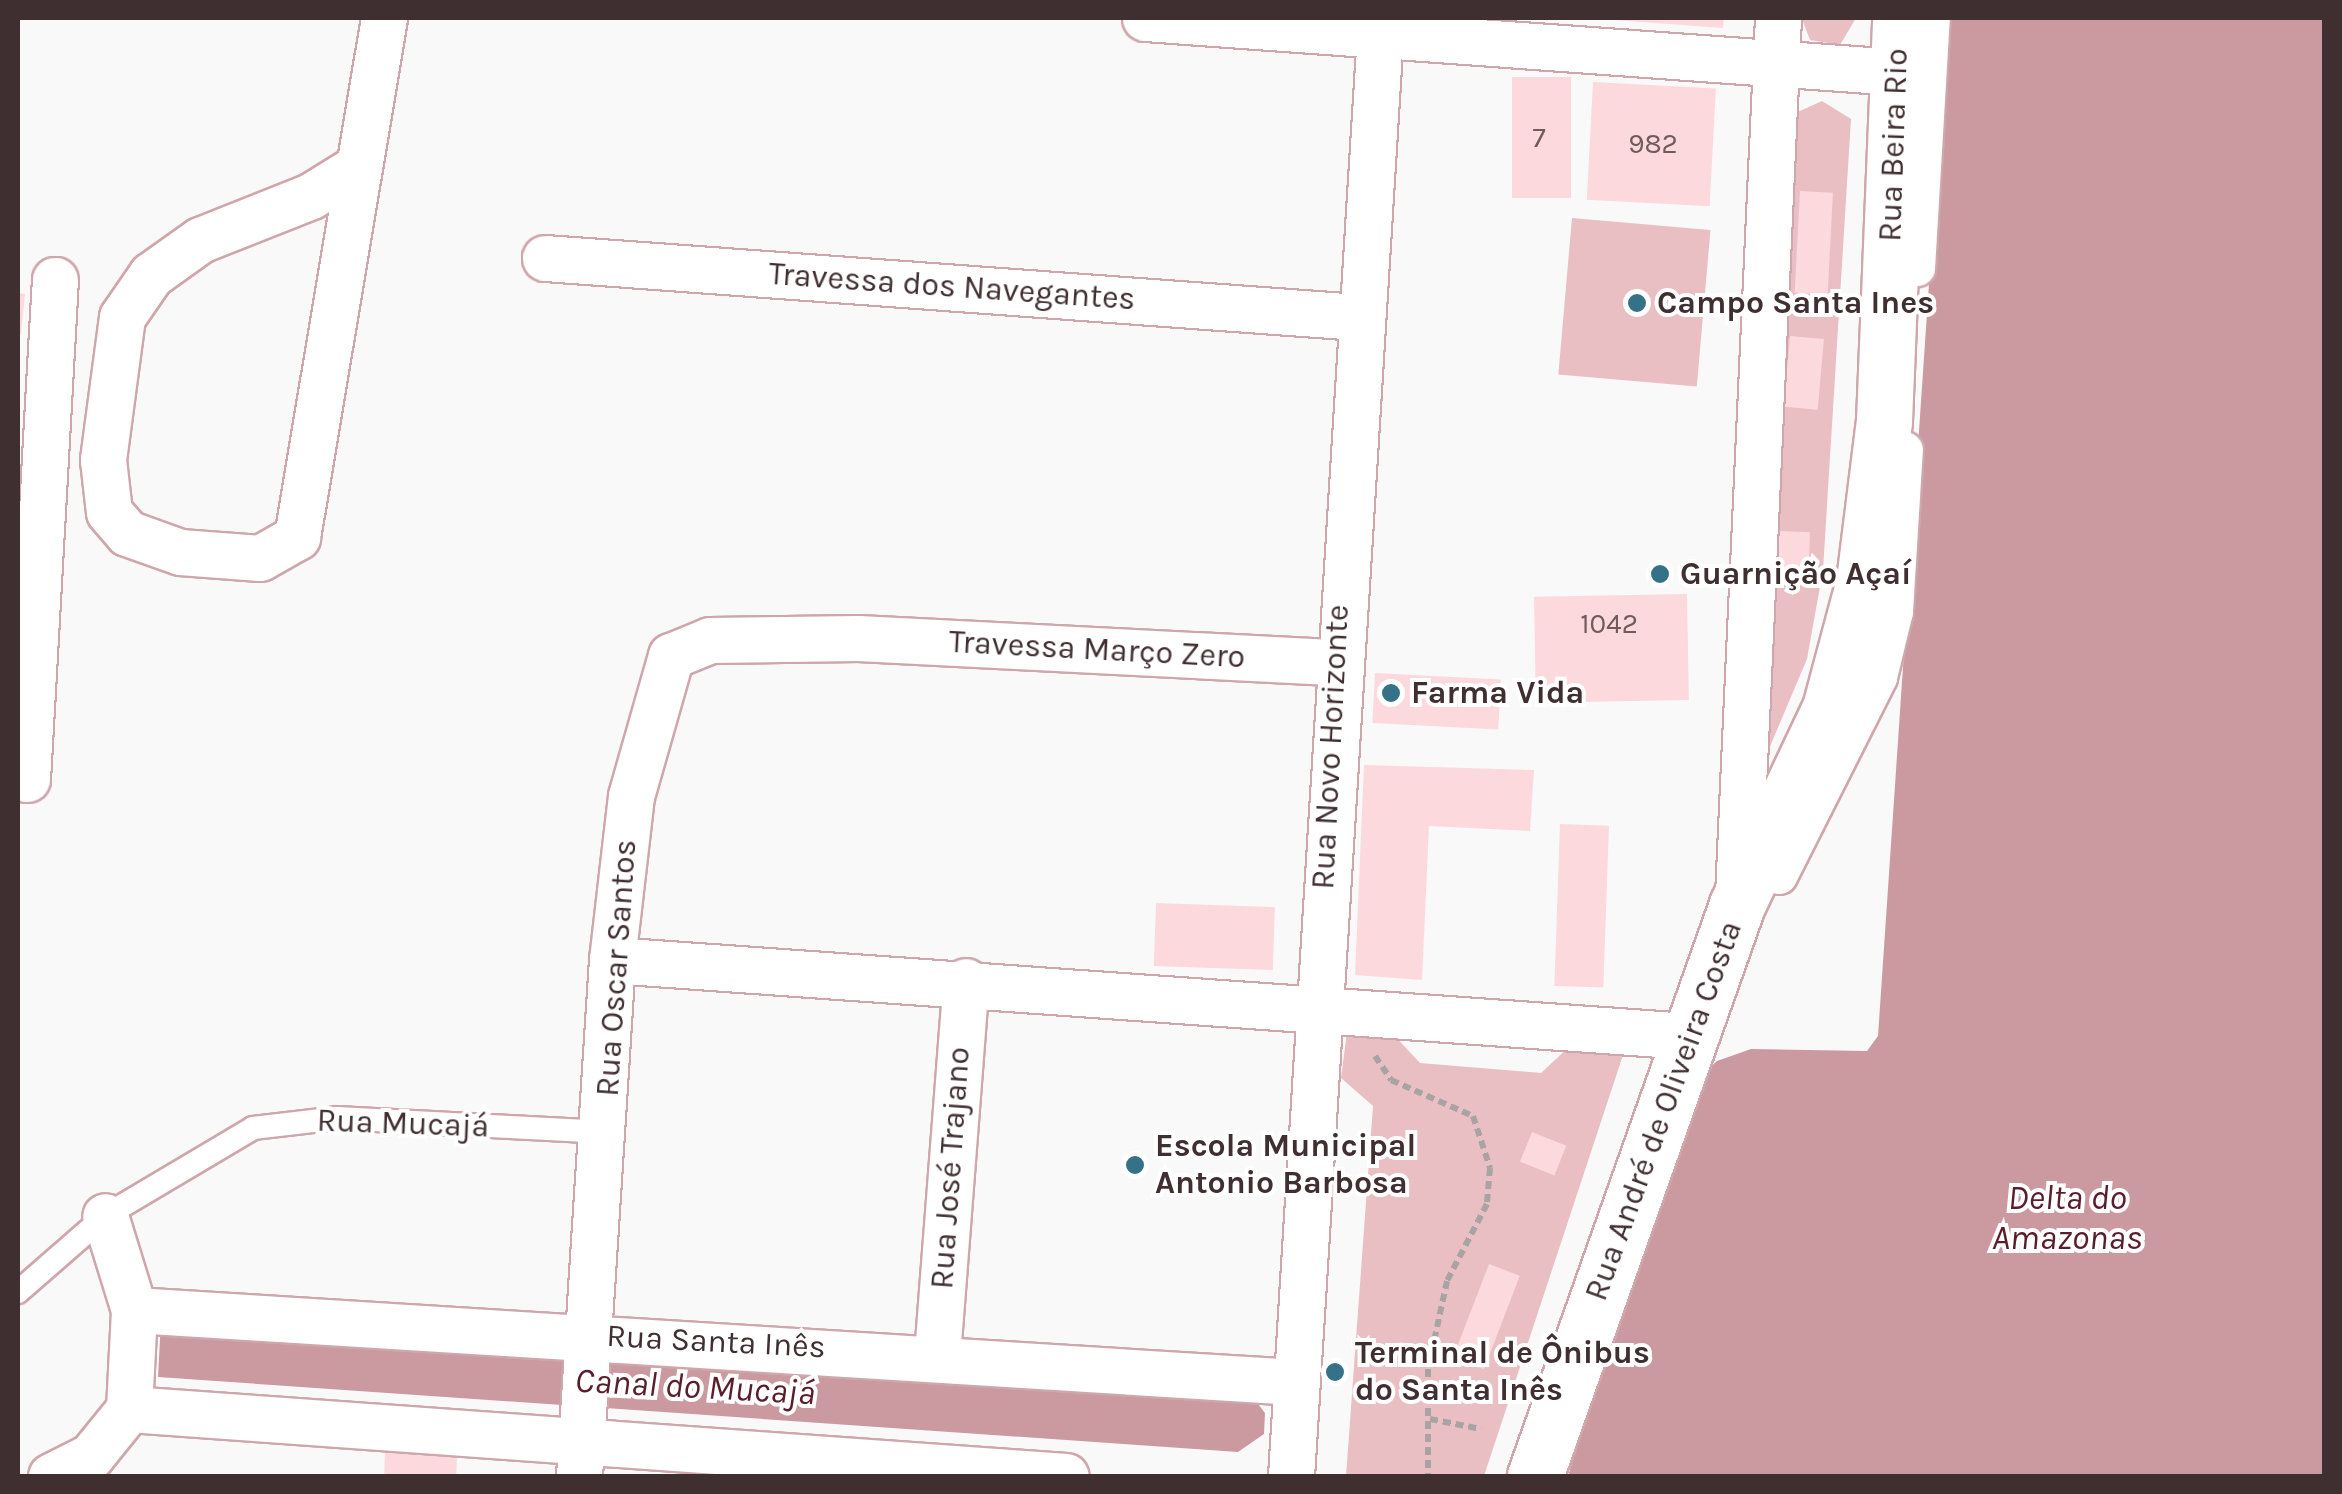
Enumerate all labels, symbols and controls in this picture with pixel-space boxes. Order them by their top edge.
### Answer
street label: Rua Beira Rio [1871,48,1917,242]
house number: 7 [1532,121,1546,155]
house number: 982 [1628,127,1678,161]
street label: Travessa dos Navegantes [767,255,1137,319]
place label: Campo Santa Ines [1657,284,1934,322]
marker: Campo Santa Ines [1626,292,1648,314]
place label: Guarnição Açaí [1680,555,1911,593]
marker: Guarnição Açaí [1649,563,1671,585]
street label: Rua Novo Horizonte [1304,604,1358,890]
house number: 1042 [1580,607,1638,641]
street label: Travessa Março Zero [948,623,1246,677]
place label: Farma Vida [1411,674,1584,712]
marker: Farma Vida [1380,682,1402,704]
street label: Rua Oscar Santos [589,838,645,1098]
street label: Rua André de Oliveira Costa [1577,916,1751,1306]
street label: Rua José Trajano [923,1046,979,1290]
street label: Rua Mucajá [316,1102,490,1146]
place label: Escola Municipal Antonio Barbosa [1155,1128,1416,1203]
marker: Escola Municipal Antonio Barbosa [1124,1154,1146,1176]
water label: Delta do Amazonas [1992,1177,2142,1259]
street label: Rua Santa Inês [606,1317,826,1367]
place label: Terminal de Ônibus do Santa Inês [1355,1335,1650,1410]
water label: Canal do Mucajá [574,1360,816,1414]
marker: Terminal de Ônibus do Santa Inês [1324,1361,1346,1383]

